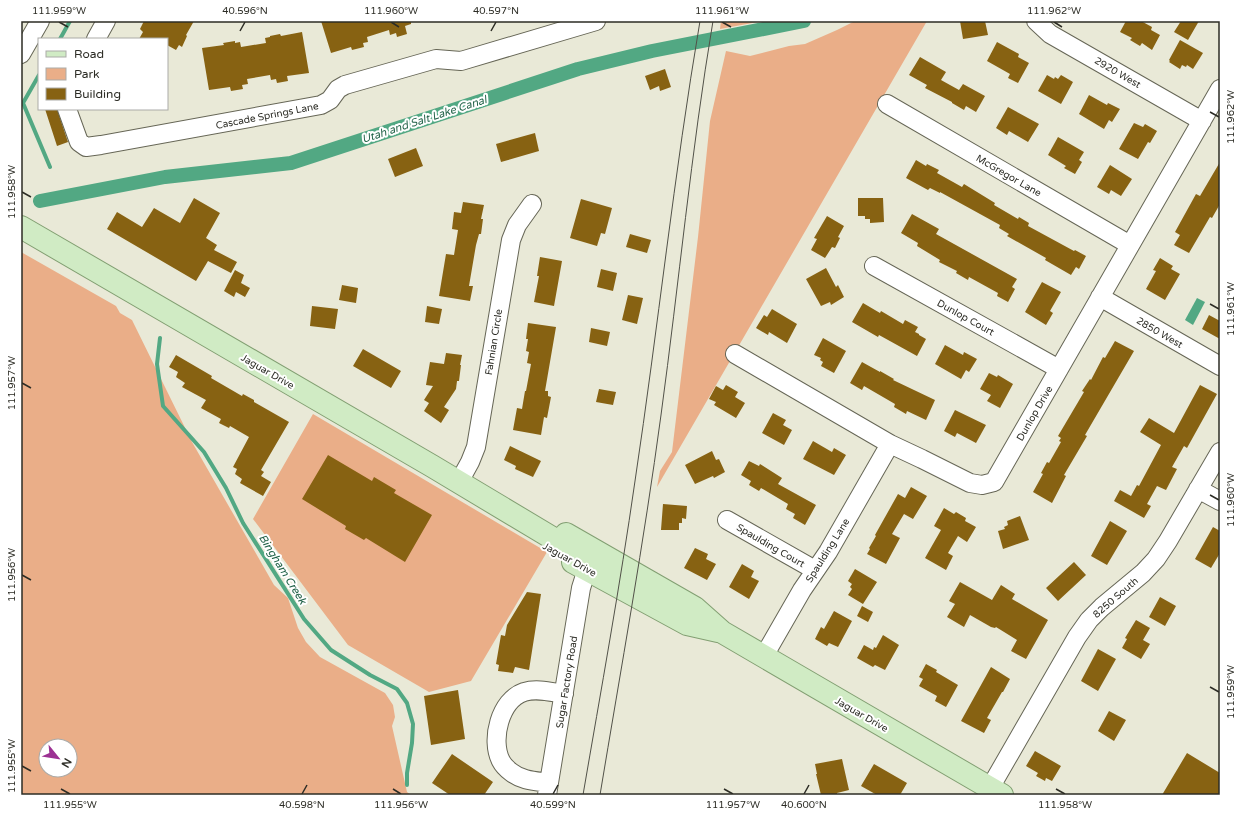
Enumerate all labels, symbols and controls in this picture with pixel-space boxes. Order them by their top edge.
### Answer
text: 111.959°W [32,5,86,17]
text: 40.596°N [222,5,268,17]
text: 111.960°W [364,5,418,17]
text: 40.597°N [473,5,519,17]
text: 111.961°W [695,5,749,17]
text: 111.962°W [1027,5,1081,17]
legend [38,38,168,110]
text: Road [74,47,104,61]
street label: 2920 West [1092,55,1143,91]
text: Park [74,67,100,81]
text: Building [74,87,121,101]
text: 111.962°W [1225,90,1237,144]
water label: Utah and Salt Lake Canal [360,93,489,146]
street label: Cascade Springs Lane [215,100,320,132]
street label: McGregor Lane [974,152,1044,200]
text: 111.958°W [6,165,18,219]
text: 111.961°W [1225,282,1237,336]
street label: Dunlop Court [935,297,996,339]
street label: Fahnian Circle [483,308,505,376]
street label: 2850 West [1134,315,1185,351]
street label: Jaguar Drive [239,352,296,392]
text: 111.957°W [6,356,18,410]
street label: Dunlop Drive [1014,383,1056,443]
text: 111.960°W [1225,473,1237,527]
street label: Spaulding Lane [803,516,853,585]
street label: Spaulding Court [734,521,807,570]
water label: Bingham Creek [256,532,310,607]
street label: Jaguar Drive [541,540,599,580]
text: 111.956°W [6,548,18,602]
street label: 8250 South [1091,575,1141,621]
street label: Sugar Factory Road [554,635,580,729]
text: 111.959°W [1225,665,1237,719]
street label: Jaguar Drive [833,695,890,735]
north arrow [38,738,78,778]
text: 111.955°W [6,739,18,793]
text: N [58,756,74,770]
text: 111.955°W [43,799,97,811]
text: 40.598°N [279,799,325,811]
text: 111.956°W [374,799,428,811]
text: 40.599°N [530,799,576,811]
text: 111.957°W [706,799,760,811]
text: 40.600°N [781,799,827,811]
text: 111.958°W [1038,799,1092,811]

